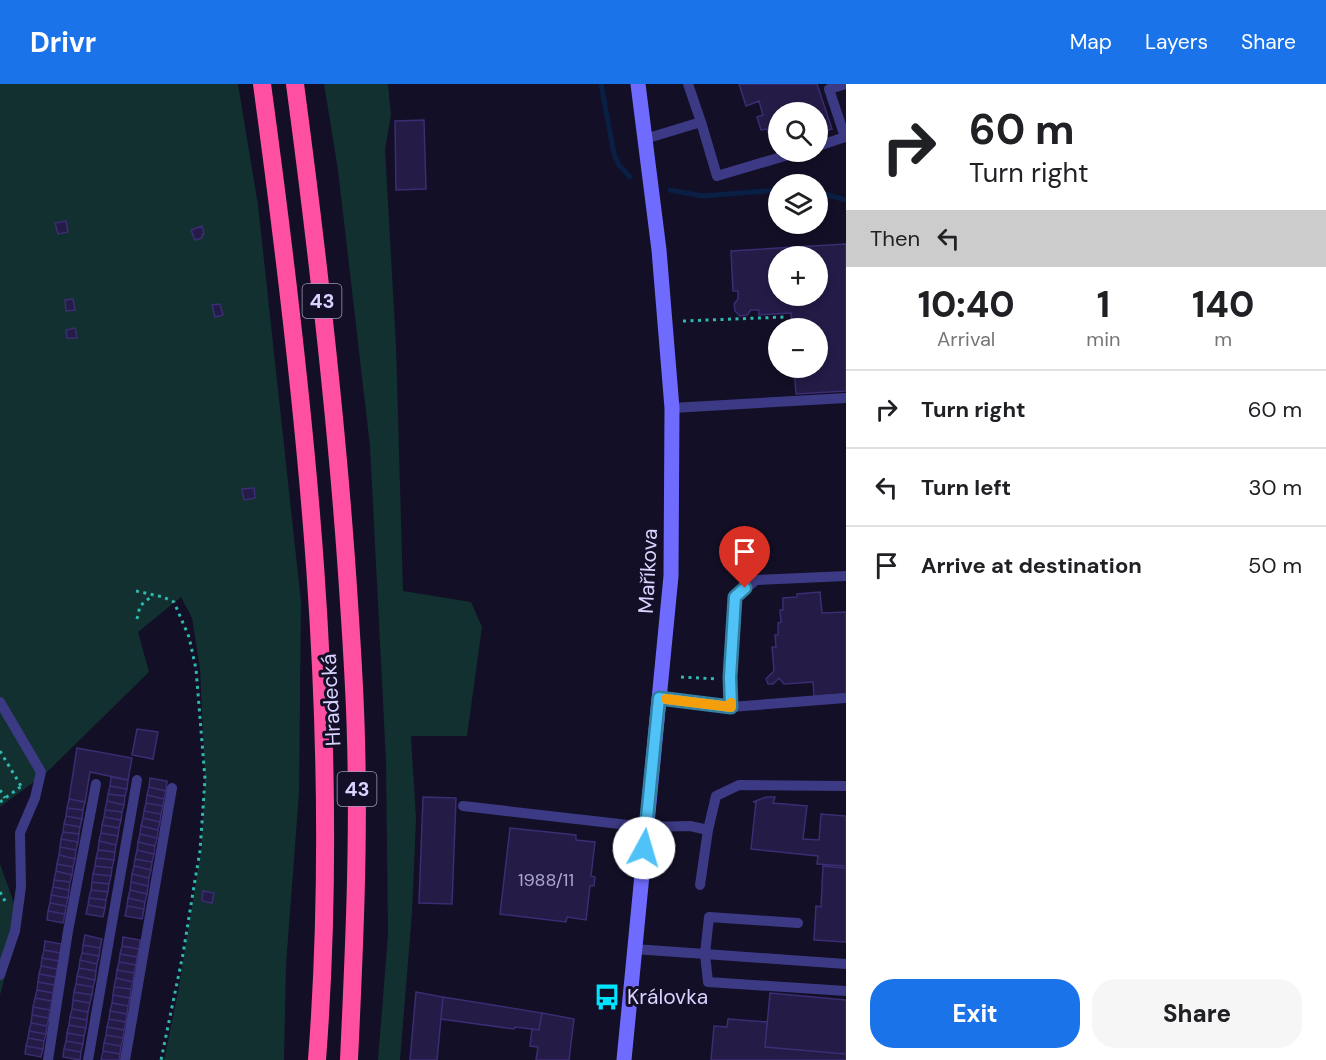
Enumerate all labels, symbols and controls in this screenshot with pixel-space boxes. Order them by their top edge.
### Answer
text: Drivr [30,24,96,61]
text: Map [1070,28,1112,56]
text: Layers [1145,28,1208,56]
text: Share [1241,28,1296,56]
map controls [768,102,828,378]
button: search [768,102,828,162]
text: 60 m [969,102,1075,157]
icon: right [870,108,948,186]
text: Turn right [969,155,1089,190]
button: layers [768,174,828,234]
icon: left [932,222,965,255]
text: Then [870,224,920,253]
button: + [768,246,828,306]
text: 10:40 [918,281,1015,328]
text: 1 [1097,281,1110,328]
text: 140 [1192,281,1254,328]
road number: 43 [302,284,342,318]
button: − [768,318,828,378]
text: Arrival [937,326,995,352]
text: min [1086,326,1120,352]
text: m [1214,326,1232,352]
icon: right [870,393,903,426]
text: Turn right [921,395,1026,424]
text: 60 m [1248,395,1302,424]
icon: left [870,471,903,504]
text: Turn left [921,473,1011,502]
text: 30 m [1248,473,1302,502]
pin [719,526,770,588]
street label: Maříkova [632,528,664,614]
icon: arrive [728,535,761,568]
icon: arrive [870,549,903,582]
text: Arrive at destination [921,551,1142,580]
text: 50 m [1248,551,1302,580]
street label: Hradecká [315,653,347,747]
road number: 43 [338,772,376,806]
position arrow [612,816,676,880]
house number: 1988/11 [518,868,574,892]
button: Exit [870,979,1080,1048]
button: Share [1092,979,1302,1048]
bus stop icon: Královka [592,982,622,1012]
place label: Královka [627,983,708,1011]

